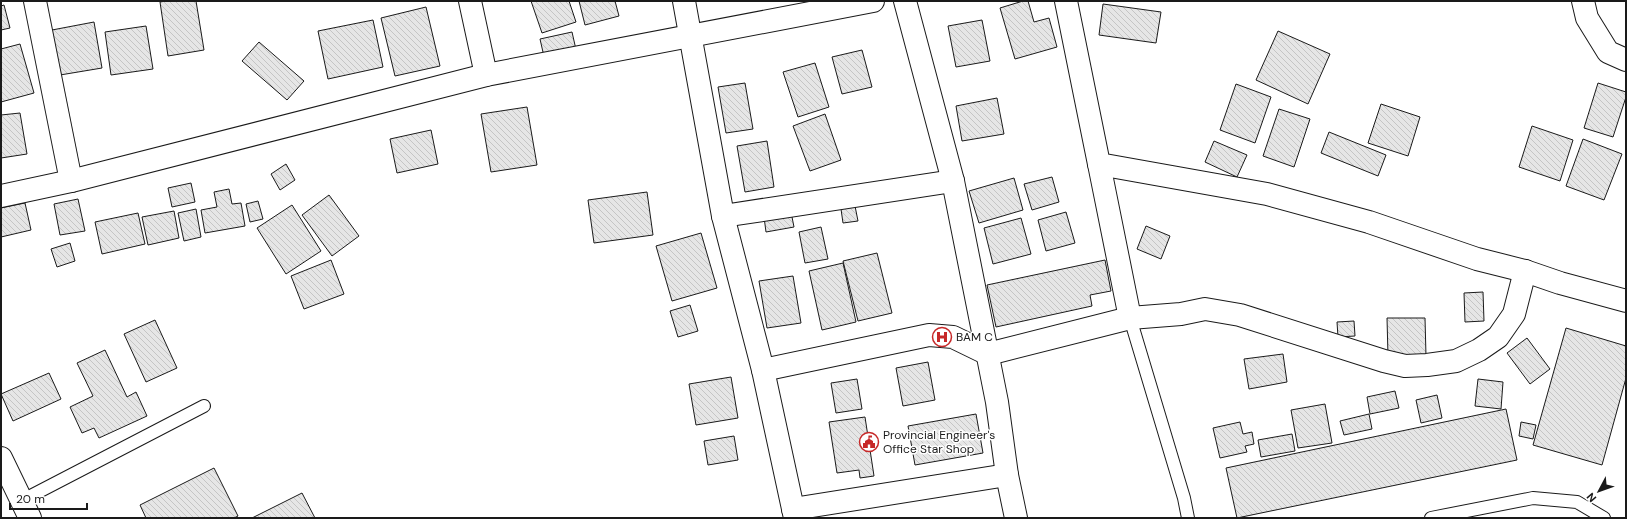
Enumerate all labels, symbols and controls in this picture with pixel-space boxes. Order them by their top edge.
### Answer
hospital icon: BAM C [931,326,953,348]
place label: BAM C [956,329,993,345]
place label: Provincial Engineer's Office Star Shop [883,427,995,457]
public building icon: Provincial Engineer's Office Star Shop [858,431,880,453]
north arrow [1579,471,1619,511]
scale bar [10,485,87,511]
text: N [1584,490,1599,505]
text: 20 m [16,491,45,507]

